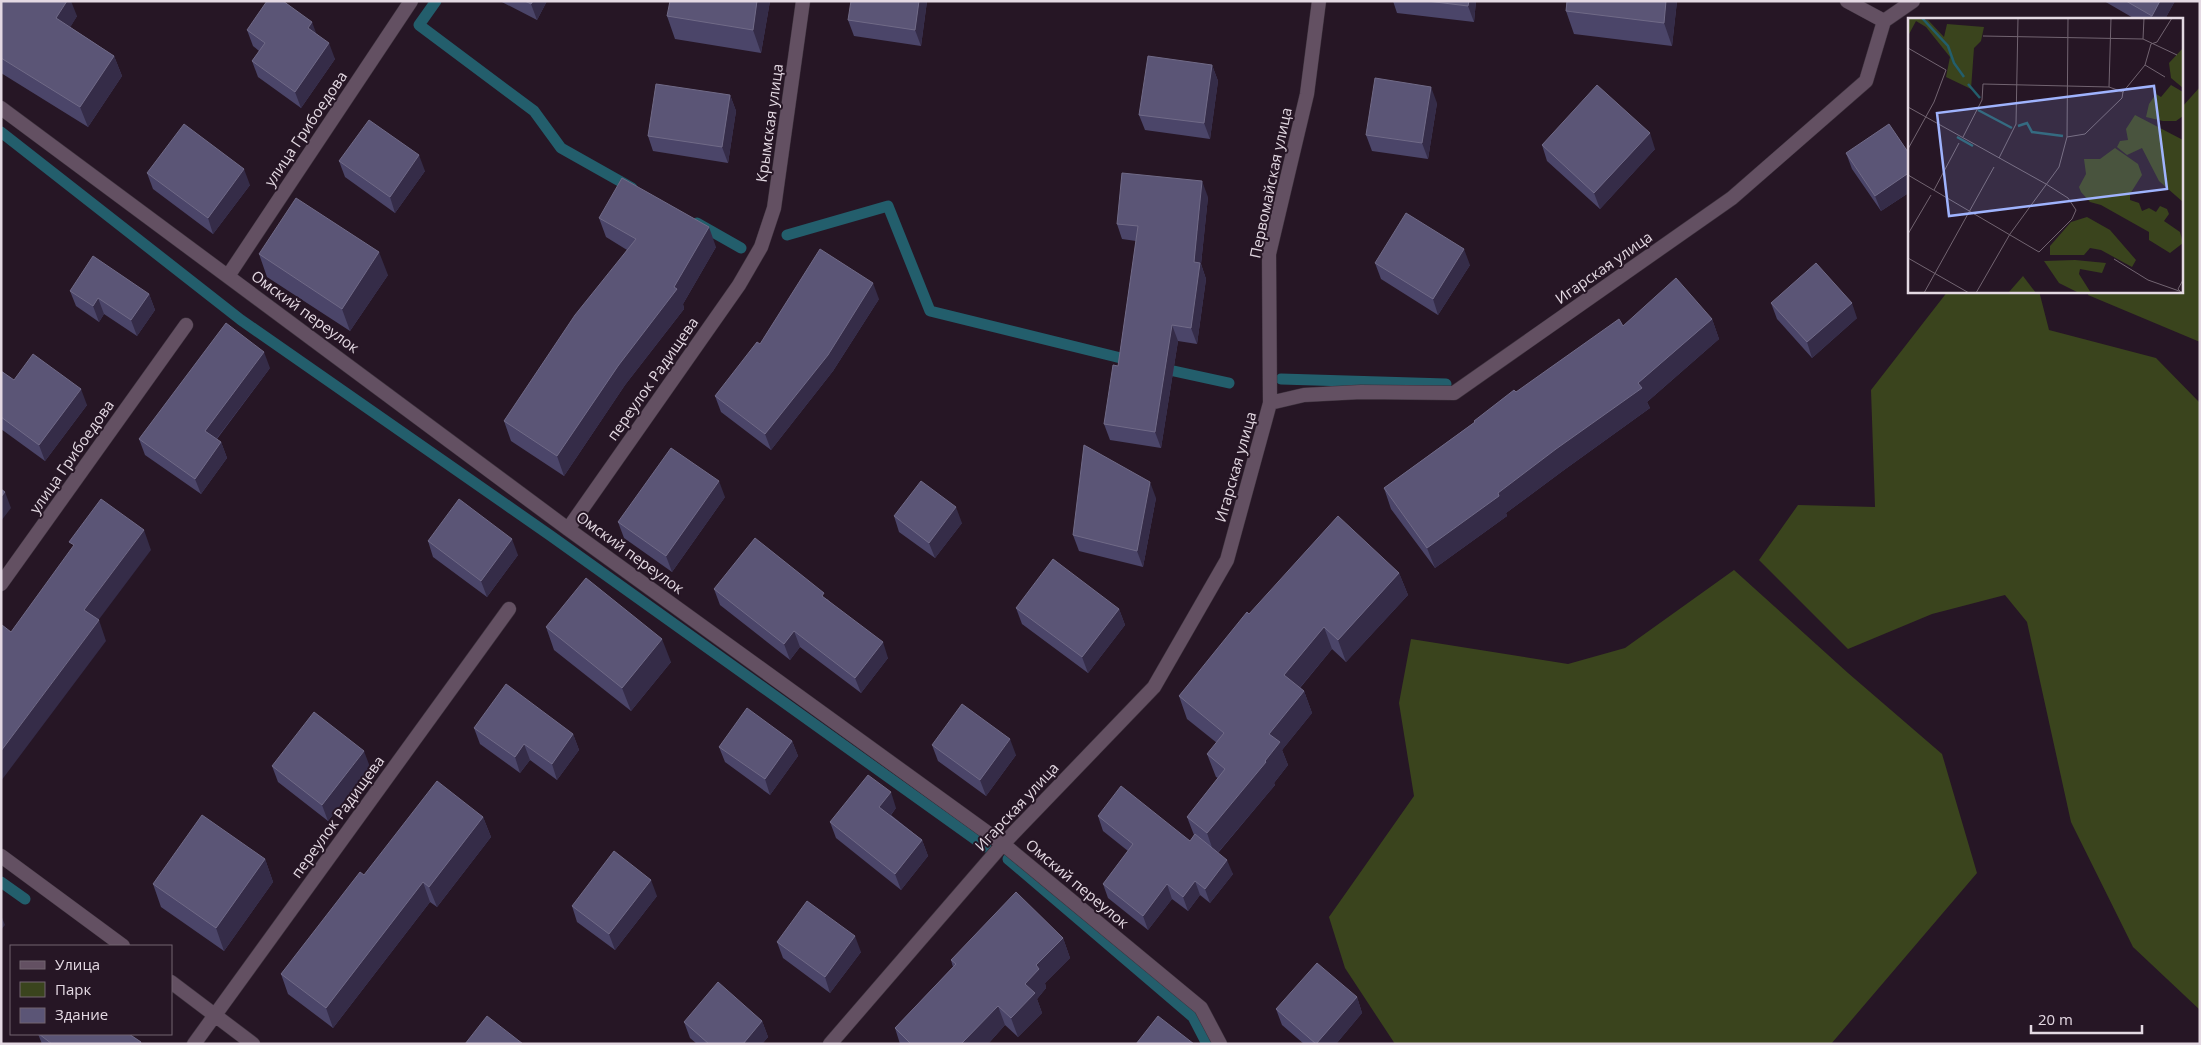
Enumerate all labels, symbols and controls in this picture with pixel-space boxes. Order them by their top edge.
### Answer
inset map [1908,18,2184,292]
street label: Крымская улица [751,62,787,184]
street label: улица Грибоедова [259,67,351,190]
street label: Первомайская улица [1244,105,1296,260]
street label: Игарская улица [1551,226,1656,308]
street label: Омский переулок [248,265,364,357]
street label: переулок Радищева [602,313,702,444]
street label: улица Грибоедова [24,396,118,517]
street label: Игарская улица [1210,409,1260,524]
street label: Омский переулок [573,506,689,598]
street label: переулок Радищева [286,751,388,882]
street label: Игарская улица [970,758,1063,855]
street label: Омский переулок [1022,834,1134,932]
legend [10,945,172,1035]
text: Улица [55,954,100,974]
text: Парк [55,979,91,999]
scale bar [2031,1002,2142,1034]
text: Здание [55,1004,108,1024]
text: 20 m [2038,1009,2073,1029]

